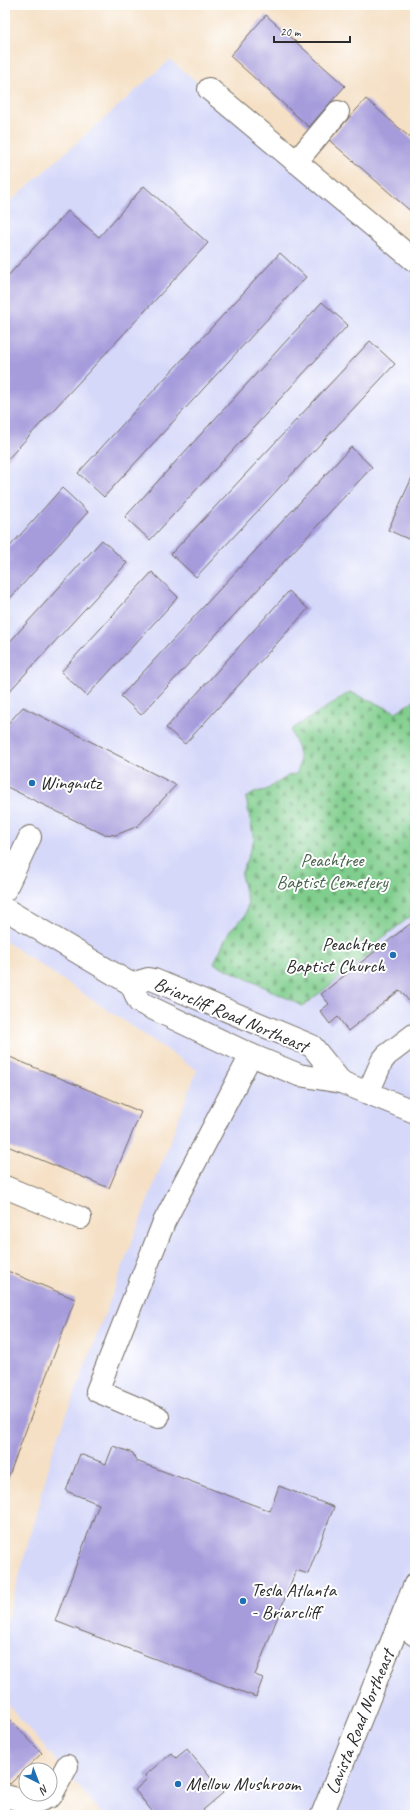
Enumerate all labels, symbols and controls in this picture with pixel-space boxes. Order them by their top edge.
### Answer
scale bar [274,18,350,44]
text: 20 m [280,24,302,40]
place label: Wingnutz [40,771,103,795]
marker: Wingnutz [27,778,37,788]
park label: Peachtree Baptist Cemetery [276,848,389,894]
place label: Peachtree Baptist Church [286,932,387,978]
marker: Peachtree Baptist Church [388,950,398,960]
street label: Briarcliff Road Northeast [150,972,314,1059]
place label: Tesla Atlanta - Briarcliff [251,1578,338,1624]
marker: Tesla Atlanta - Briarcliff [238,1596,248,1606]
street label: Lavista Road Northeast [320,1644,401,1798]
north arrow [18,1762,58,1802]
place label: Mellow Mushroom [186,1772,303,1796]
marker: Mellow Mushroom [173,1779,183,1789]
text: N [36,1782,52,1798]

